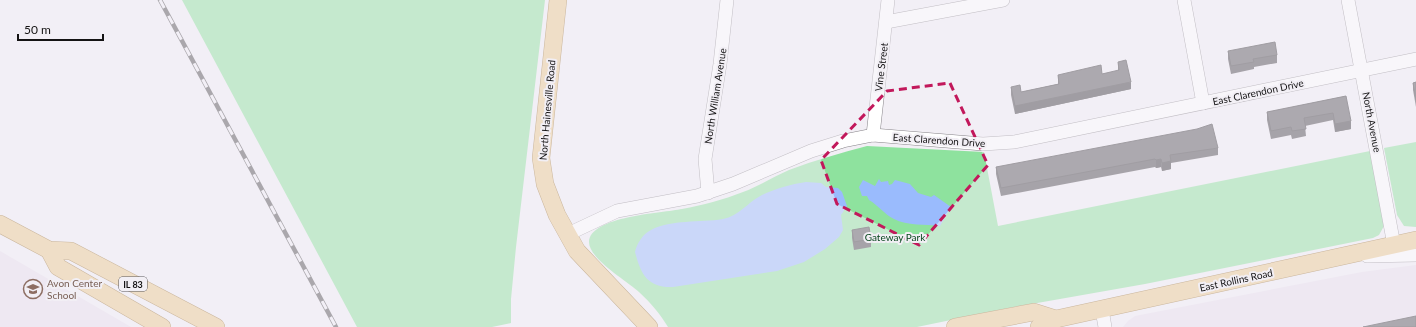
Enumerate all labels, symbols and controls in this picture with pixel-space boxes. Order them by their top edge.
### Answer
scale bar [18,16,103,42]
text: 50 m [24,22,51,37]
street label: Vine Street [872,42,890,92]
street label: North William Avenue [702,47,728,145]
street label: North Hainesville Road [537,59,557,161]
street label: East Clarendon Drive [1211,76,1305,108]
street label: North Avenue [1360,91,1384,153]
street label: East Clarendon Drive [892,131,986,149]
park label: Gateway Park [865,231,926,243]
street label: East Rollins Road [1198,266,1274,294]
place label: Avon Center School [47,277,102,301]
road number: IL 83 [119,277,147,291]
school or university icon: Avon Center School [22,278,44,300]

